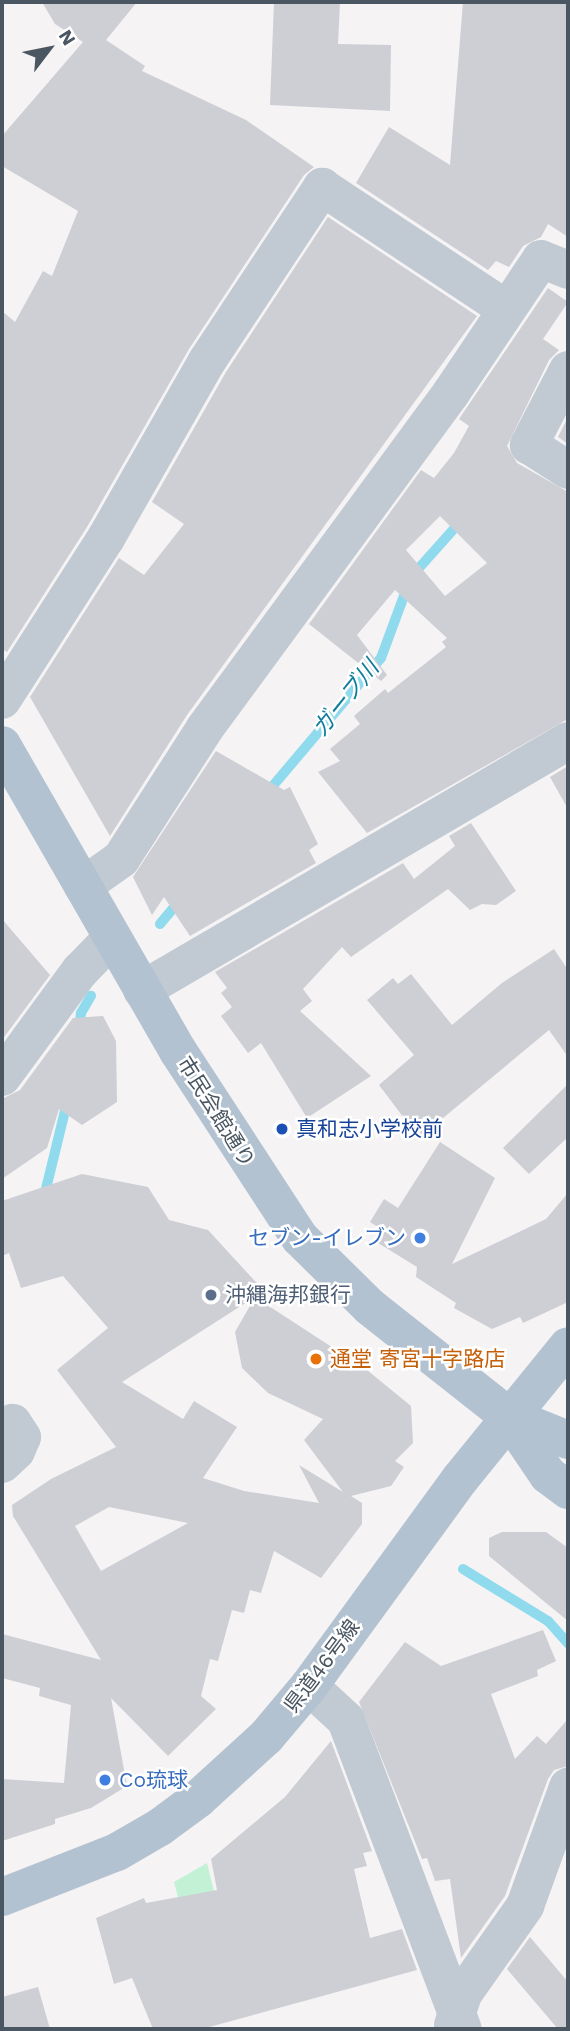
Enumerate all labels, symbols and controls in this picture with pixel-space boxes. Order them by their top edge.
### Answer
north arrow [14,14,84,84]
text: N [54,26,81,50]
water label: ガーブ川 [306,655,386,743]
street label: 市民会館通り [172,1052,260,1172]
place label: 真和志小学校前 [296,1116,443,1142]
marker: 真和志小学校前 [274,1121,290,1137]
place label: セブン-イレブン [248,1225,406,1251]
marker: セブン-イレブン [412,1230,428,1246]
place label: 沖縄海邦銀行 [225,1282,351,1308]
marker: 沖縄海邦銀行 [203,1287,219,1303]
place label: 通堂 寄宮十字路店 [330,1346,505,1372]
marker: 通堂 寄宮十字路店 [308,1351,324,1367]
street label: 県道46号線 [279,1615,365,1717]
place label: Co琉球 [119,1767,188,1793]
marker: Co琉球 [97,1772,113,1788]

